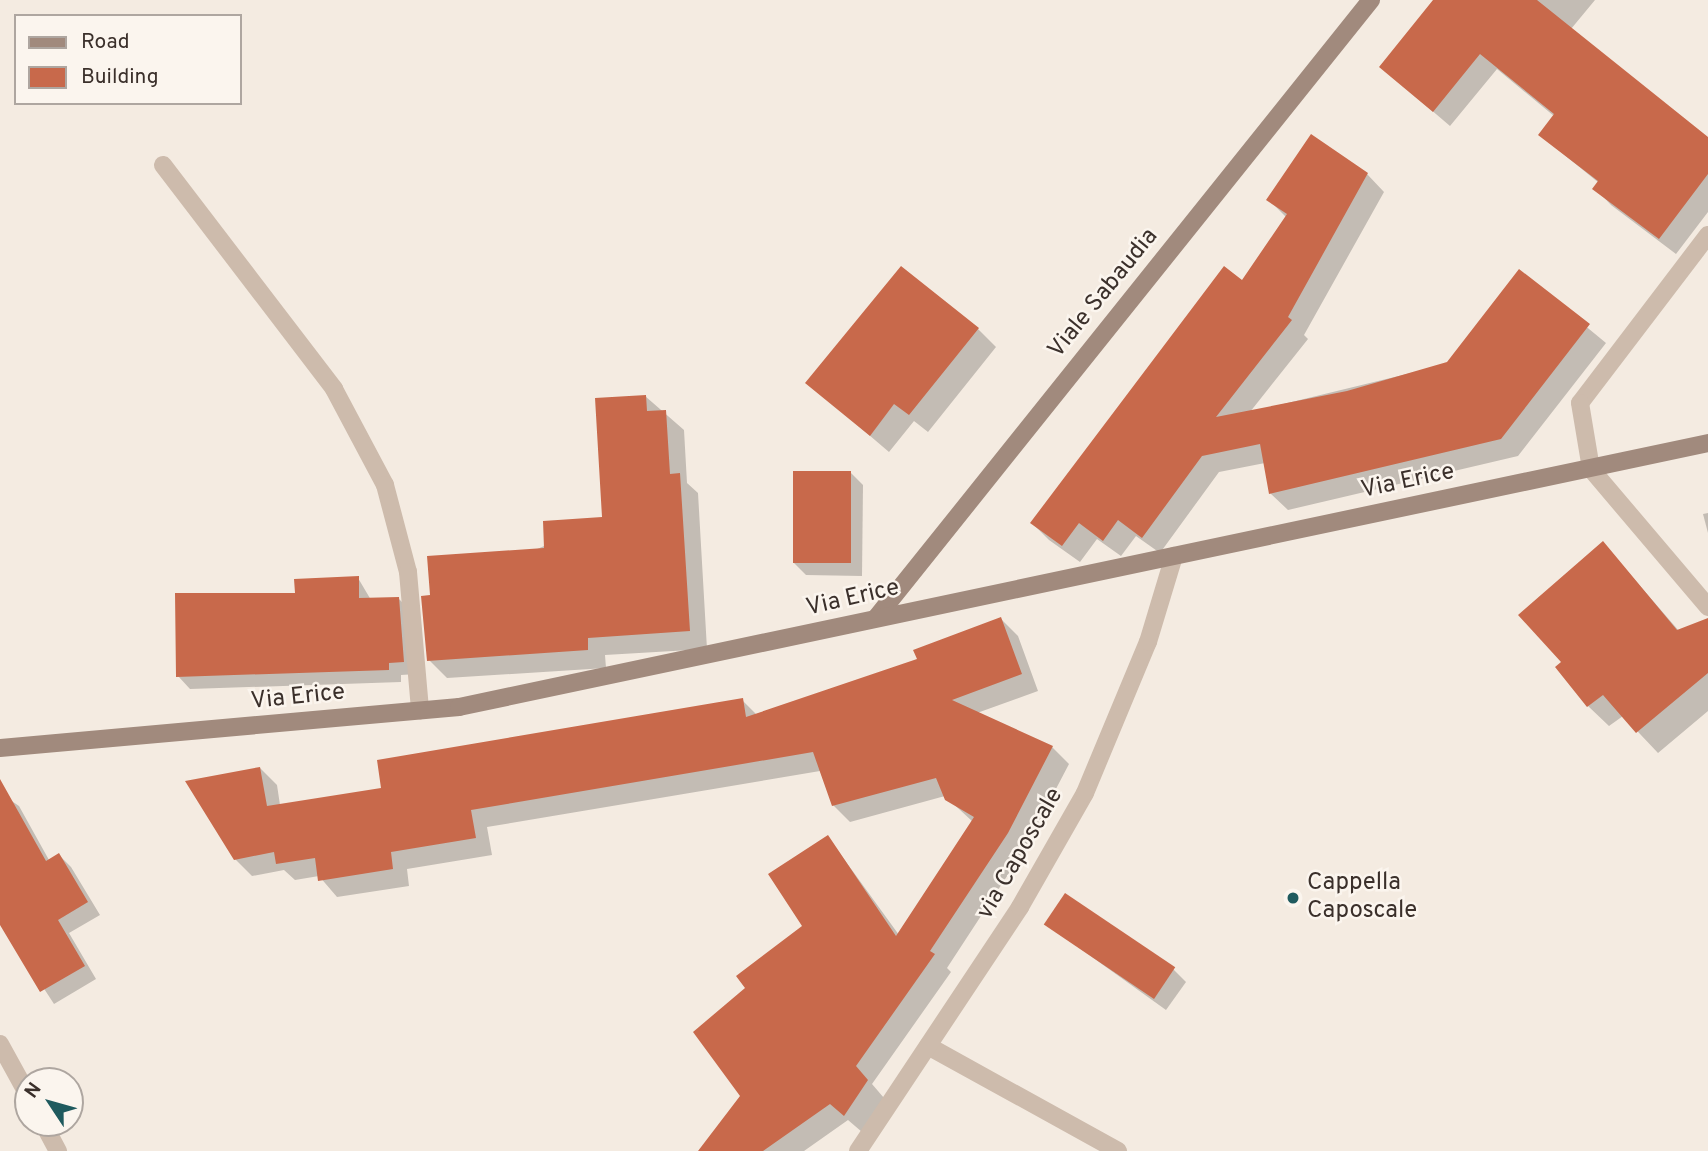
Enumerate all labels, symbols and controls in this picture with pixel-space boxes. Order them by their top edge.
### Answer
legend [14,14,242,105]
text: Road [81,29,130,56]
text: Building [81,64,159,91]
street label: Viale Sabaudia [1043,223,1165,365]
street label: Via Erice [1359,458,1457,506]
street label: Via Erice [804,574,902,624]
street label: Via Erice [249,679,347,717]
street label: via Caposcale [972,783,1070,925]
place label: Cappella Caposcale [1307,870,1417,926]
marker: Cappella Caposcale [1285,890,1301,906]
north arrow [14,1067,84,1137]
text: N [20,1078,47,1103]

